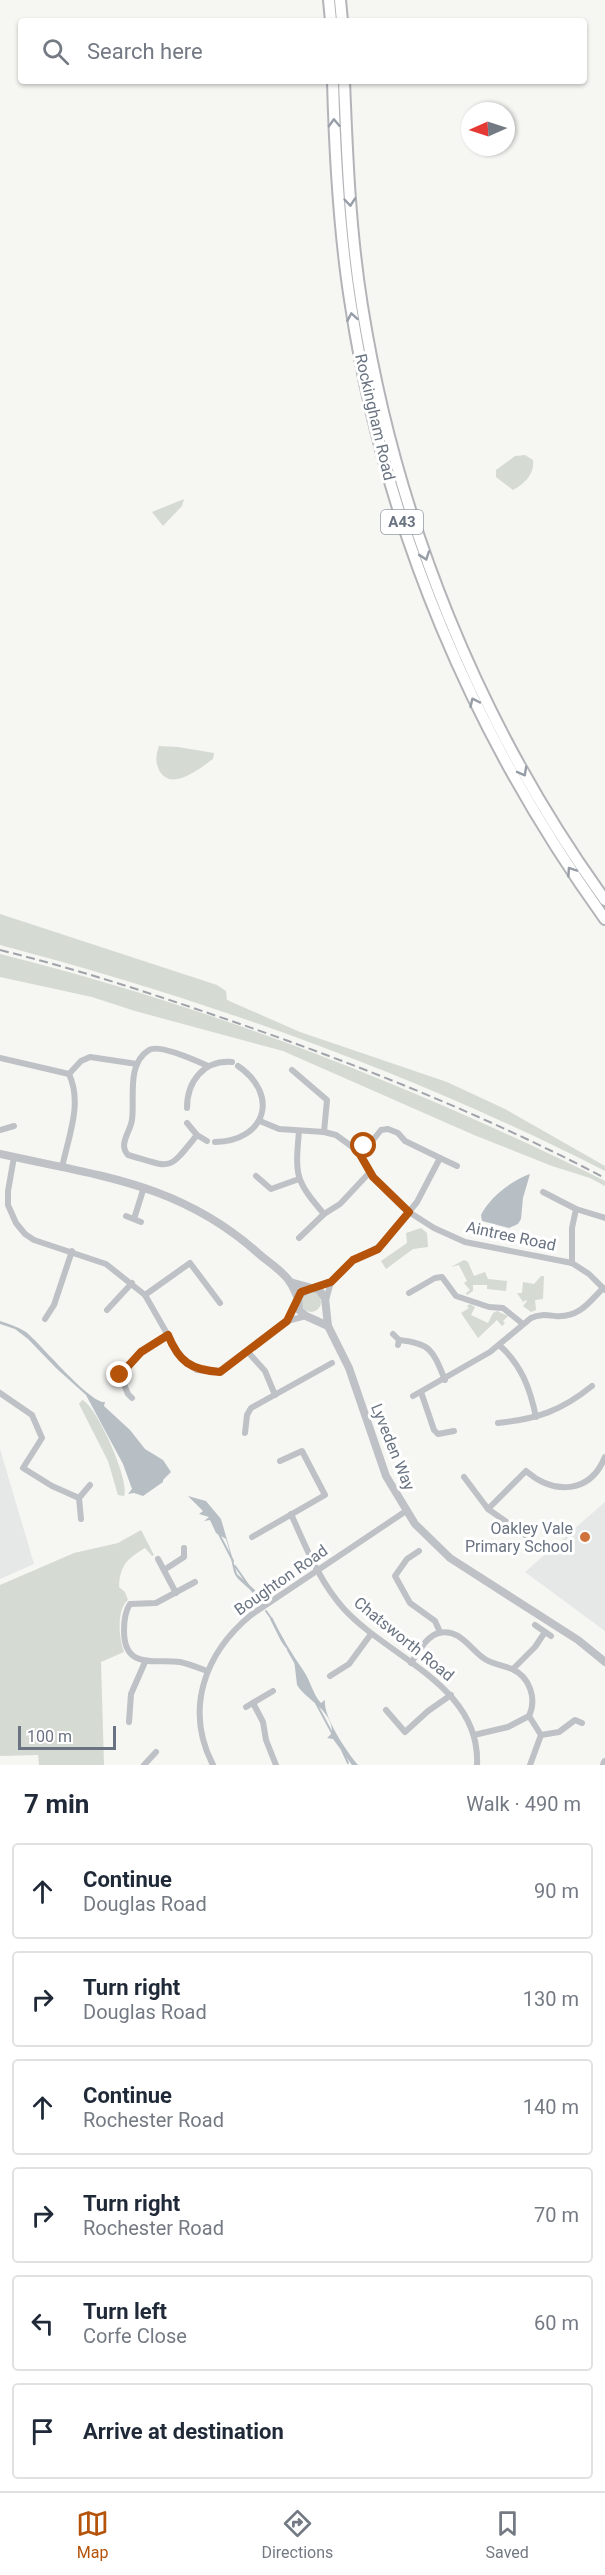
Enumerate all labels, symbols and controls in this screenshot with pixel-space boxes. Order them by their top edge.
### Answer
search box [18,18,587,84]
icon: search [39,35,72,68]
text: Search here [87,39,203,64]
north arrow [461,102,515,156]
one-way arrow [328,119,341,128]
one-way arrow [343,198,356,207]
one-way arrow [347,313,359,322]
street label: Rockingham Road [351,352,399,482]
road number: A43 [381,510,423,534]
one-way arrow [418,550,431,561]
one-way arrow [470,697,482,708]
one-way arrow [516,766,528,776]
one-way arrow [567,867,578,878]
route start [350,1132,376,1158]
street label: Aintree Road [464,1217,558,1255]
route end [106,1361,132,1387]
street label: Lyveden Way [367,1401,419,1493]
place label: Oakley Vale Primary School [465,1519,573,1556]
marker: Oakley Vale Primary School [578,1530,592,1544]
street label: Boughton Road [231,1541,331,1619]
street label: Chatsworth Road [350,1593,458,1685]
scale bar [18,1723,116,1750]
text: 100 m [27,1727,72,1746]
text: 7 min [24,1789,89,1819]
text: Walk · 490 m [466,1792,581,1816]
text: Continue [83,1867,172,1892]
icon: ahead [26,1875,59,1908]
text: 90 m [534,1879,579,1903]
text: Douglas Road [83,1892,207,1916]
text: Turn right [83,1975,180,2000]
icon: right [26,1983,59,2016]
text: 130 m [523,1987,579,2011]
text: Douglas Road [83,2000,207,2024]
text: Continue [83,2083,172,2108]
icon: ahead [26,2091,59,2124]
text: 140 m [523,2095,579,2119]
text: Rochester Road [83,2108,224,2132]
text: Turn right [83,2191,180,2216]
icon: right [26,2199,59,2232]
text: 70 m [534,2203,579,2227]
text: Rochester Road [83,2216,224,2240]
text: Turn left [83,2299,167,2324]
icon: left [26,2307,59,2340]
text: 60 m [534,2311,579,2335]
text: Corfe Close [83,2324,187,2348]
icon: arrive [26,2415,59,2448]
text: Arrive at destination [83,2419,284,2444]
tab: Map [76,2507,109,2562]
tab: Directions [261,2507,333,2562]
tab: Saved [486,2507,529,2562]

